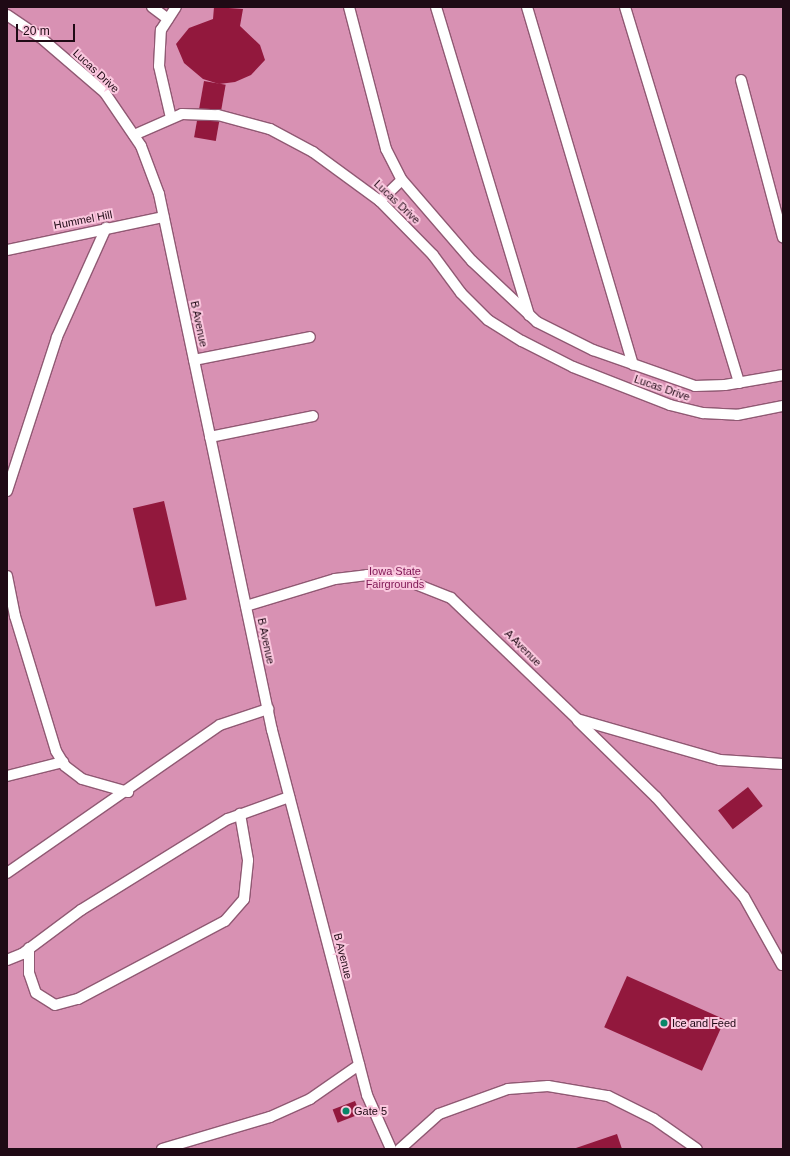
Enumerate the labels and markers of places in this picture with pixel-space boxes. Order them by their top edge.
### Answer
place label: Ice and Feed [672,1016,736,1030]
marker: Ice and Feed [659,1018,669,1028]
place label: Gate 5 [354,1104,387,1118]
marker: Gate 5 [341,1106,351,1116]

